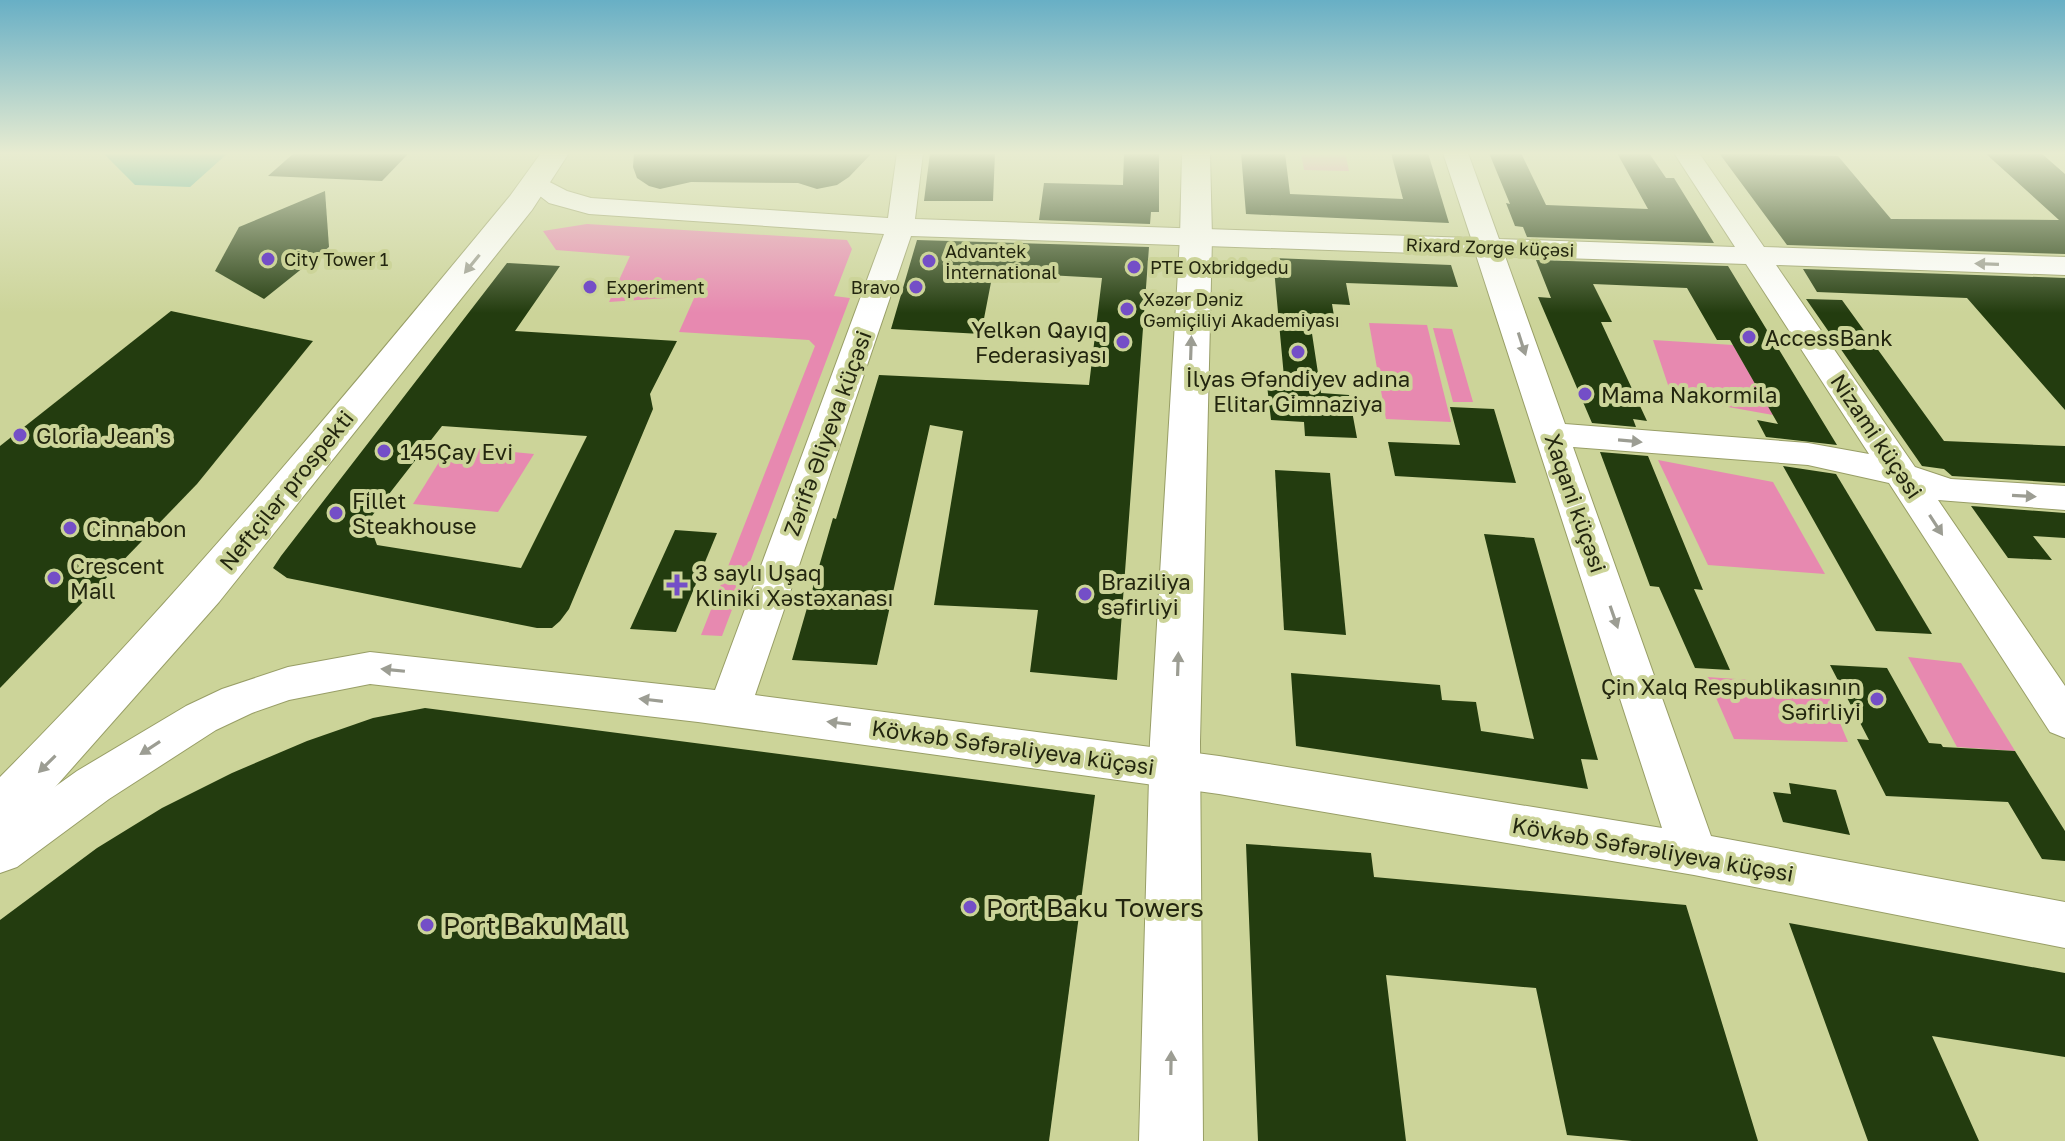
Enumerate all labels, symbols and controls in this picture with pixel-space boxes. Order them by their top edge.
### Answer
street label: Rixard Zorge küçəsi [1405,233,1575,261]
place label: Advantek İnternational [945,240,1057,283]
place label: City Tower 1 [284,248,389,270]
marker: City Tower 1 [259,250,277,268]
marker: Advantek İnternational [920,252,938,270]
one-way arrow [464,254,481,274]
place label: PTE Oxbridgedu [1150,256,1289,278]
one-way arrow [1974,257,1999,270]
marker: PTE Oxbridgedu [1125,258,1143,276]
place label: Experiment [606,276,705,298]
place label: Bravo [851,276,900,298]
marker: Experiment [581,278,599,296]
marker: Bravo [907,278,925,296]
place label: Xəzər Dəniz Gəmiçiliyi Akademiyası [1143,288,1340,331]
marker: Xəzər Dəniz Gəmiçiliyi Akademiyası [1118,300,1136,318]
place label: Yelkən Qayıq Federasiyası [971,316,1107,368]
place label: AccessBank [1765,324,1893,351]
street label: Zərifə Əliyeva küçəsi [777,327,877,539]
marker: AccessBank [1740,328,1758,346]
one-way arrow [1517,332,1529,356]
marker: Yelkən Qayıq Federasiyası [1114,333,1132,351]
one-way arrow [1185,335,1198,360]
marker: İlyas Əfəndiyev adına Elitar Gimnaziya [1289,343,1307,361]
place label: İlyas Əfəndiyev adına Elitar Gimnaziya [1186,365,1410,417]
street label: Nizami küçəsi [1825,368,1929,504]
place label: Mama Nakormila [1601,381,1778,408]
marker: Mama Nakormila [1576,385,1594,403]
street label: Neftçilər prospekti [213,404,359,576]
place label: Gloria Jean's [36,422,171,449]
marker: Gloria Jean's [11,426,29,444]
street label: Xaqani küçəsi [1540,430,1612,576]
one-way arrow [1618,434,1643,447]
place label: 145Çay Evi [400,438,513,465]
marker: 145Çay Evi [375,442,393,460]
place label: Fillet Steakhouse [352,487,477,539]
one-way arrow [2012,489,2037,502]
marker: Fillet Steakhouse [327,504,345,522]
place label: Cinnabon [86,515,187,542]
one-way arrow [1929,515,1944,536]
marker: Cinnabon [61,519,79,537]
place label: Crescent Mall [70,552,165,604]
place label: 3 saylı Uşaq Kliniki Xəstəxanası [695,559,893,611]
place label: Braziliya səfirliyi [1101,568,1191,620]
marker: Crescent Mall [45,569,63,587]
marker: 3 saylı Uşaq Kliniki Xəstəxanası [666,574,688,596]
marker: Braziliya səfirliyi [1076,585,1094,603]
one-way arrow [1609,605,1621,629]
one-way arrow [1172,651,1185,676]
one-way arrow [380,664,405,677]
place label: Çin Xalq Respublikasının Səfirliyi [1601,673,1861,725]
marker: Çin Xalq Respublikasının Səfirliyi [1868,690,1886,708]
one-way arrow [638,693,663,706]
street label: Kövkəb Səfərəliyeva küçəsi [870,714,1156,780]
one-way arrow [826,717,851,730]
one-way arrow [139,740,160,755]
one-way arrow [38,754,57,773]
street label: Kövkəb Səfərəliyeva küçəsi [1510,811,1796,887]
place label: Port Baku Towers [986,892,1204,923]
marker: Port Baku Towers [961,898,979,916]
place label: Port Baku Mall [443,910,626,941]
marker: Port Baku Mall [418,916,436,934]
one-way arrow [1165,1050,1177,1075]

